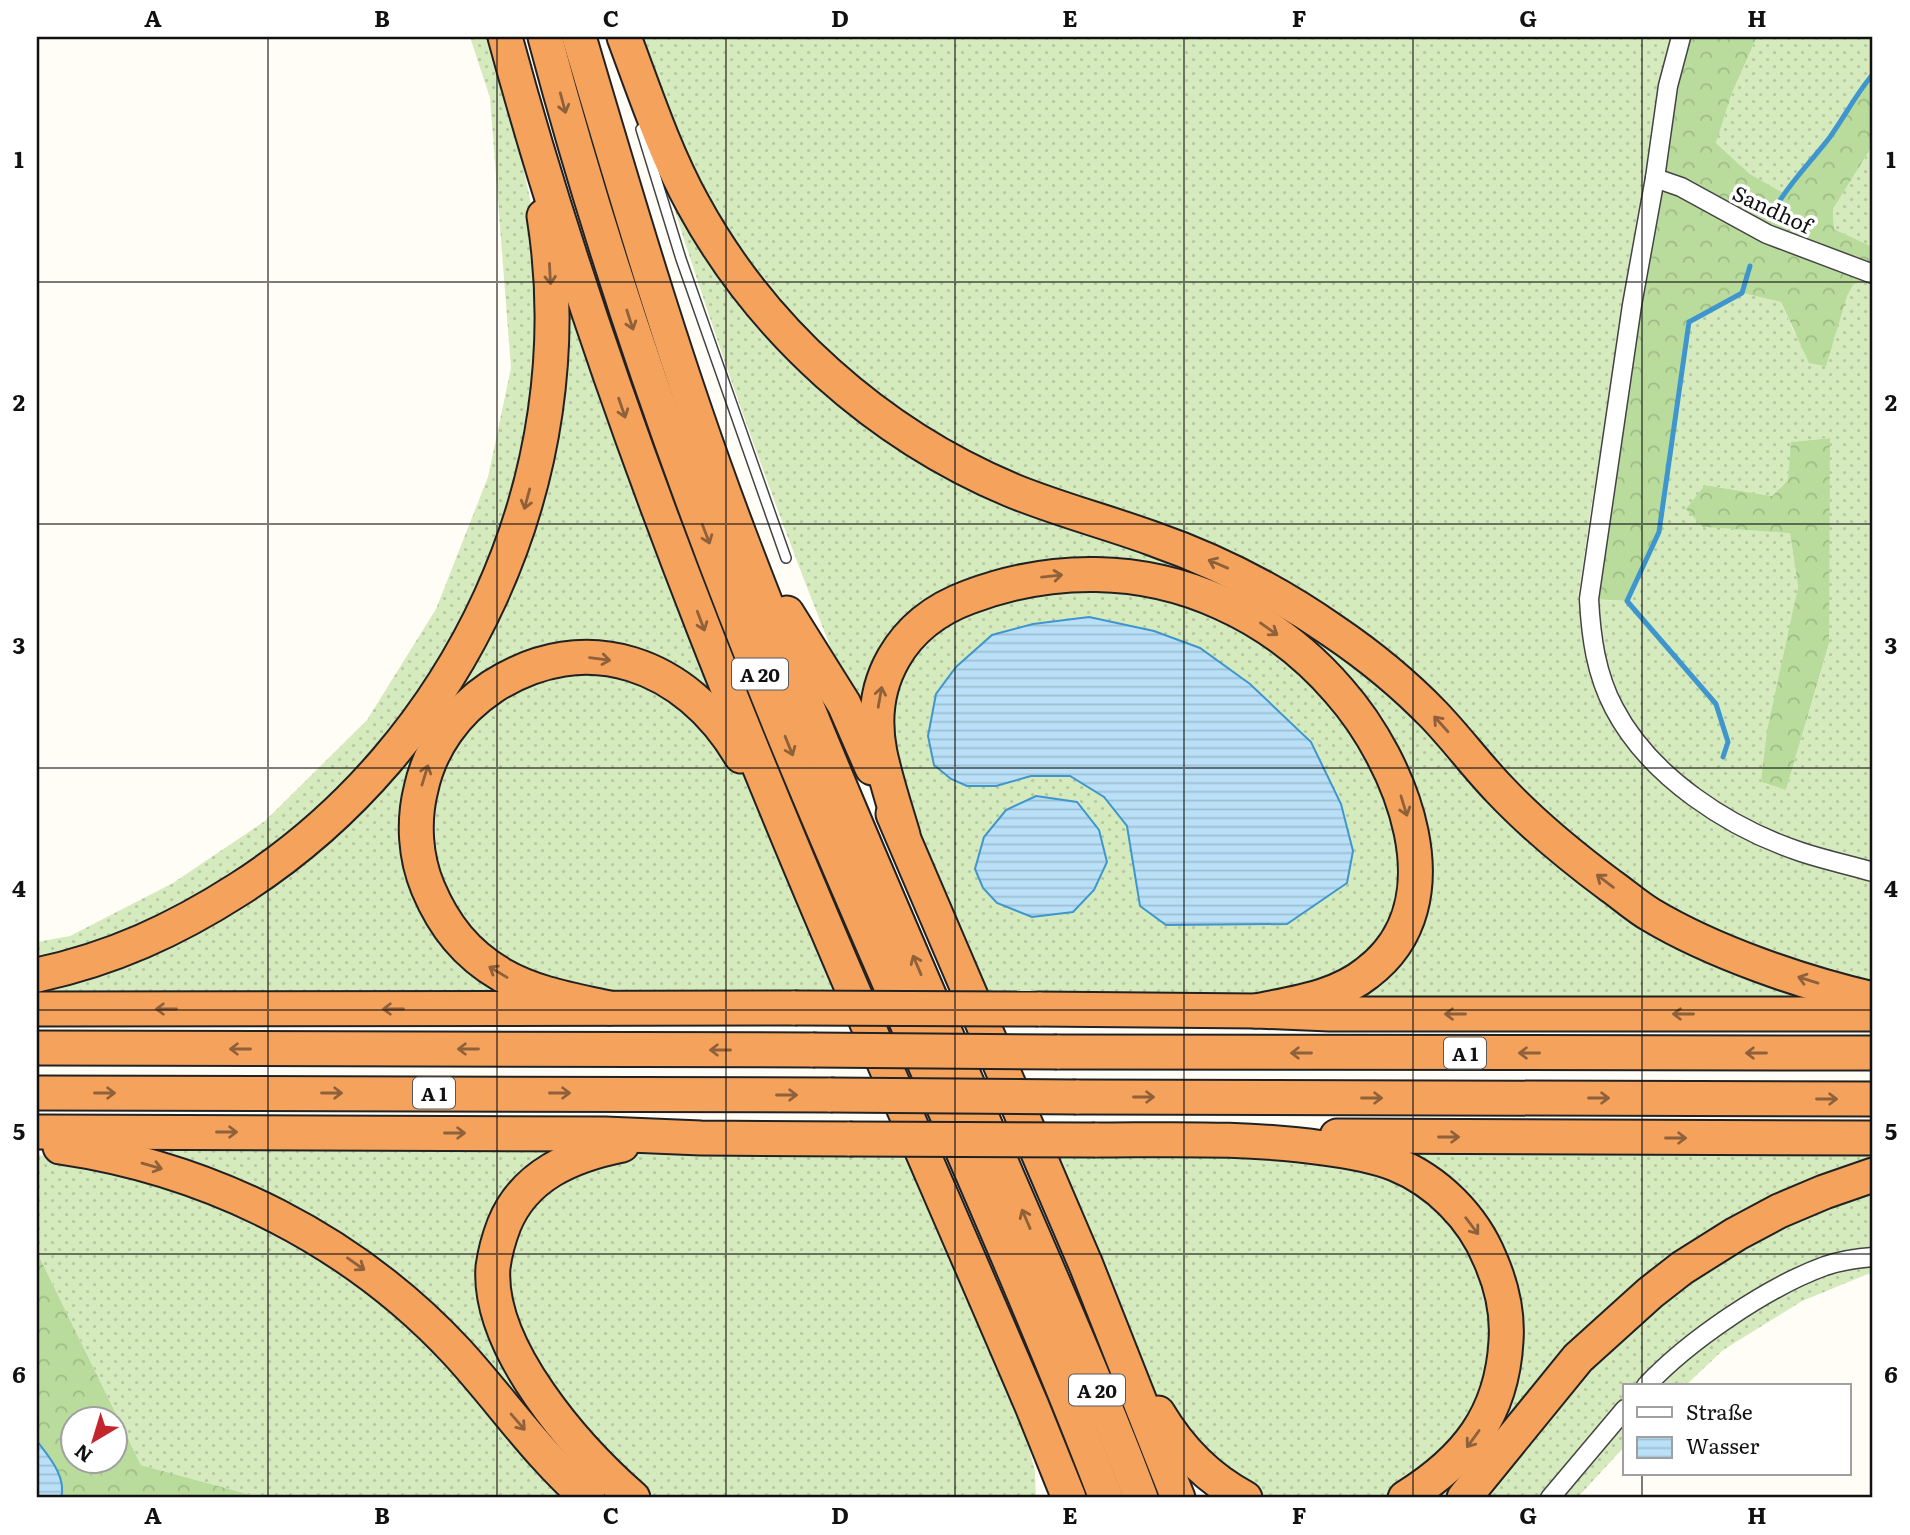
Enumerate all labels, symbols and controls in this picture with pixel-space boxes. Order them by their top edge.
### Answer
text: A [144,0,162,34]
text: B [374,0,390,34]
text: C [603,0,619,34]
text: D [831,0,849,34]
text: E [1062,0,1078,34]
text: F [1292,0,1307,34]
text: G [1519,0,1537,34]
text: H [1747,0,1767,34]
one-way arrow [557,91,570,113]
text: 1 [14,141,24,175]
text: 1 [1886,141,1896,175]
street label: Sandhof [1728,176,1819,241]
one-way arrow [543,262,556,285]
one-way arrow [624,309,637,331]
text: 2 [13,384,25,418]
text: 2 [1885,384,1897,418]
one-way arrow [617,396,630,418]
one-way arrow [520,487,533,510]
one-way arrow [701,523,713,545]
one-way arrow [1208,557,1229,570]
one-way arrow [1040,569,1063,582]
one-way arrow [696,610,709,632]
one-way arrow [1259,622,1278,636]
text: 3 [13,627,25,661]
text: 3 [1885,627,1897,661]
one-way arrow [588,653,611,666]
road number: A 20 [732,659,788,690]
one-way arrow [874,686,887,709]
one-way arrow [1433,715,1449,733]
one-way arrow [783,735,796,756]
one-way arrow [419,764,432,786]
one-way arrow [1398,795,1411,817]
text: 4 [12,870,26,904]
text: 4 [1884,870,1898,904]
one-way arrow [1596,874,1615,888]
one-way arrow [910,954,923,976]
one-way arrow [488,965,508,979]
one-way arrow [1797,972,1819,985]
one-way arrow [155,1002,178,1016]
one-way arrow [382,1002,405,1016]
one-way arrow [1444,1007,1467,1021]
one-way arrow [1671,1007,1694,1021]
road number: A 1 [1444,1037,1486,1068]
one-way arrow [229,1042,252,1056]
one-way arrow [457,1042,480,1056]
one-way arrow [709,1043,732,1057]
one-way arrow [1290,1046,1313,1060]
one-way arrow [1517,1046,1540,1060]
one-way arrow [1745,1046,1768,1060]
road number: A 1 [413,1078,455,1108]
one-way arrow [93,1086,116,1100]
one-way arrow [321,1086,344,1100]
one-way arrow [548,1086,571,1100]
one-way arrow [776,1088,799,1102]
one-way arrow [1133,1090,1156,1104]
one-way arrow [1360,1091,1383,1105]
one-way arrow [1588,1091,1611,1105]
one-way arrow [1815,1092,1838,1106]
text: 5 [13,1113,25,1147]
text: 5 [1885,1113,1897,1147]
one-way arrow [216,1125,239,1139]
one-way arrow [443,1126,466,1140]
one-way arrow [1437,1130,1460,1144]
one-way arrow [1664,1131,1687,1145]
one-way arrow [140,1161,162,1174]
one-way arrow [1019,1208,1032,1230]
one-way arrow [1465,1216,1480,1235]
one-way arrow [346,1257,365,1271]
text: 6 [12,1356,26,1390]
text: 6 [1884,1356,1898,1390]
road number: A 20 [1069,1374,1125,1406]
legend [1623,1384,1850,1476]
text: Straße [1686,1395,1753,1426]
north arrow [60,1406,130,1476]
one-way arrow [510,1413,526,1431]
one-way arrow [1465,1429,1480,1448]
text: Wasser [1686,1429,1759,1460]
text: N [68,1438,98,1470]
text: A [144,1497,162,1531]
text: B [374,1497,390,1531]
text: C [603,1497,619,1531]
text: D [831,1497,849,1531]
text: E [1062,1497,1078,1531]
text: F [1292,1497,1307,1531]
text: G [1519,1497,1537,1531]
text: H [1747,1497,1767,1531]

